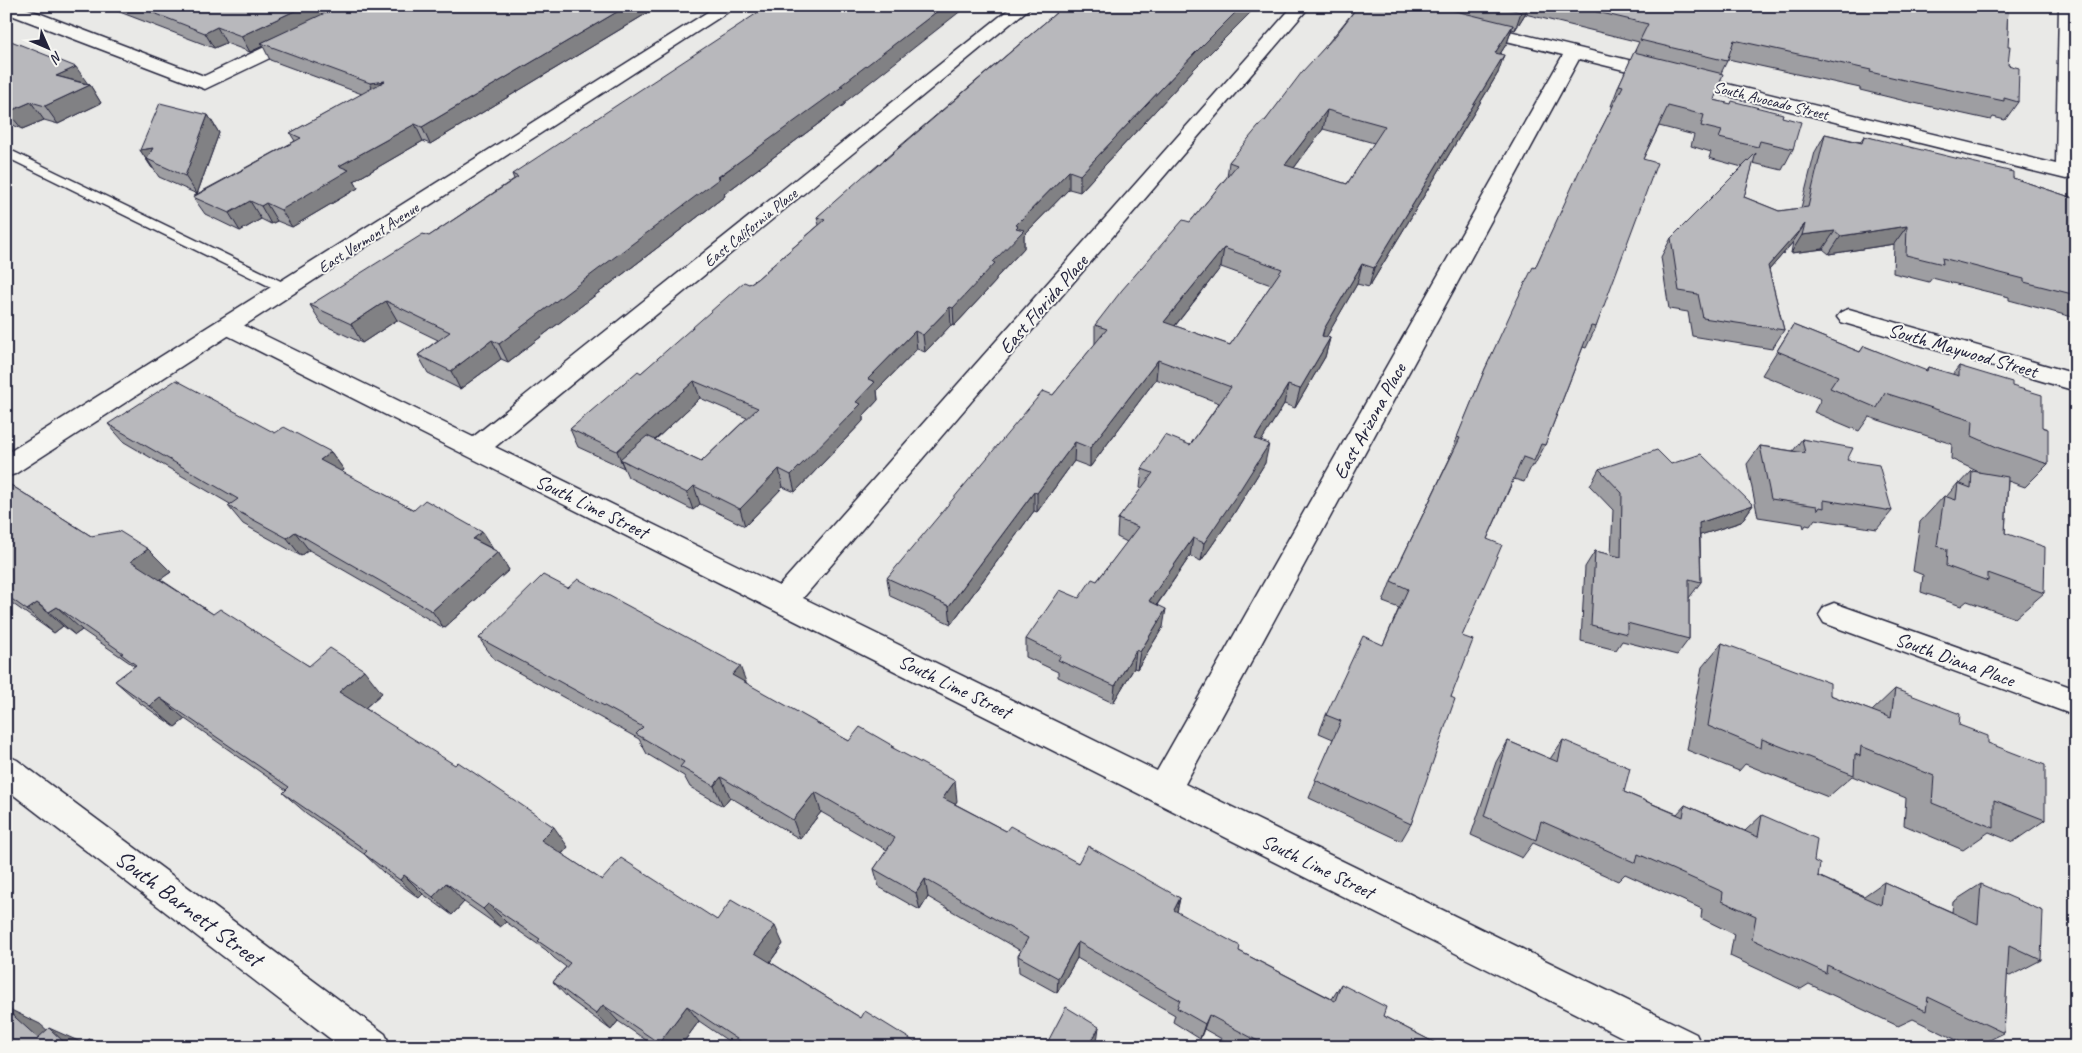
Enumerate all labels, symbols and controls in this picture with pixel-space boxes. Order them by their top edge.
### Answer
north arrow [22,22,72,72]
text: N [46,48,66,68]
street label: South Avocado Street [1711,77,1832,125]
street label: East California Place [700,183,803,272]
street label: East Vermont Avenue [314,197,424,278]
street label: East Florida Place [993,248,1094,359]
street label: South Maywood Street [1885,317,2043,384]
street label: East Arizona Place [1327,358,1412,484]
street label: South Lime Street [531,468,655,546]
street label: South Diana Place [1892,626,2019,693]
street label: South Lime Street [894,648,1018,726]
street label: South Lime Street [1257,828,1381,906]
street label: South Barnett Street [109,843,271,975]

